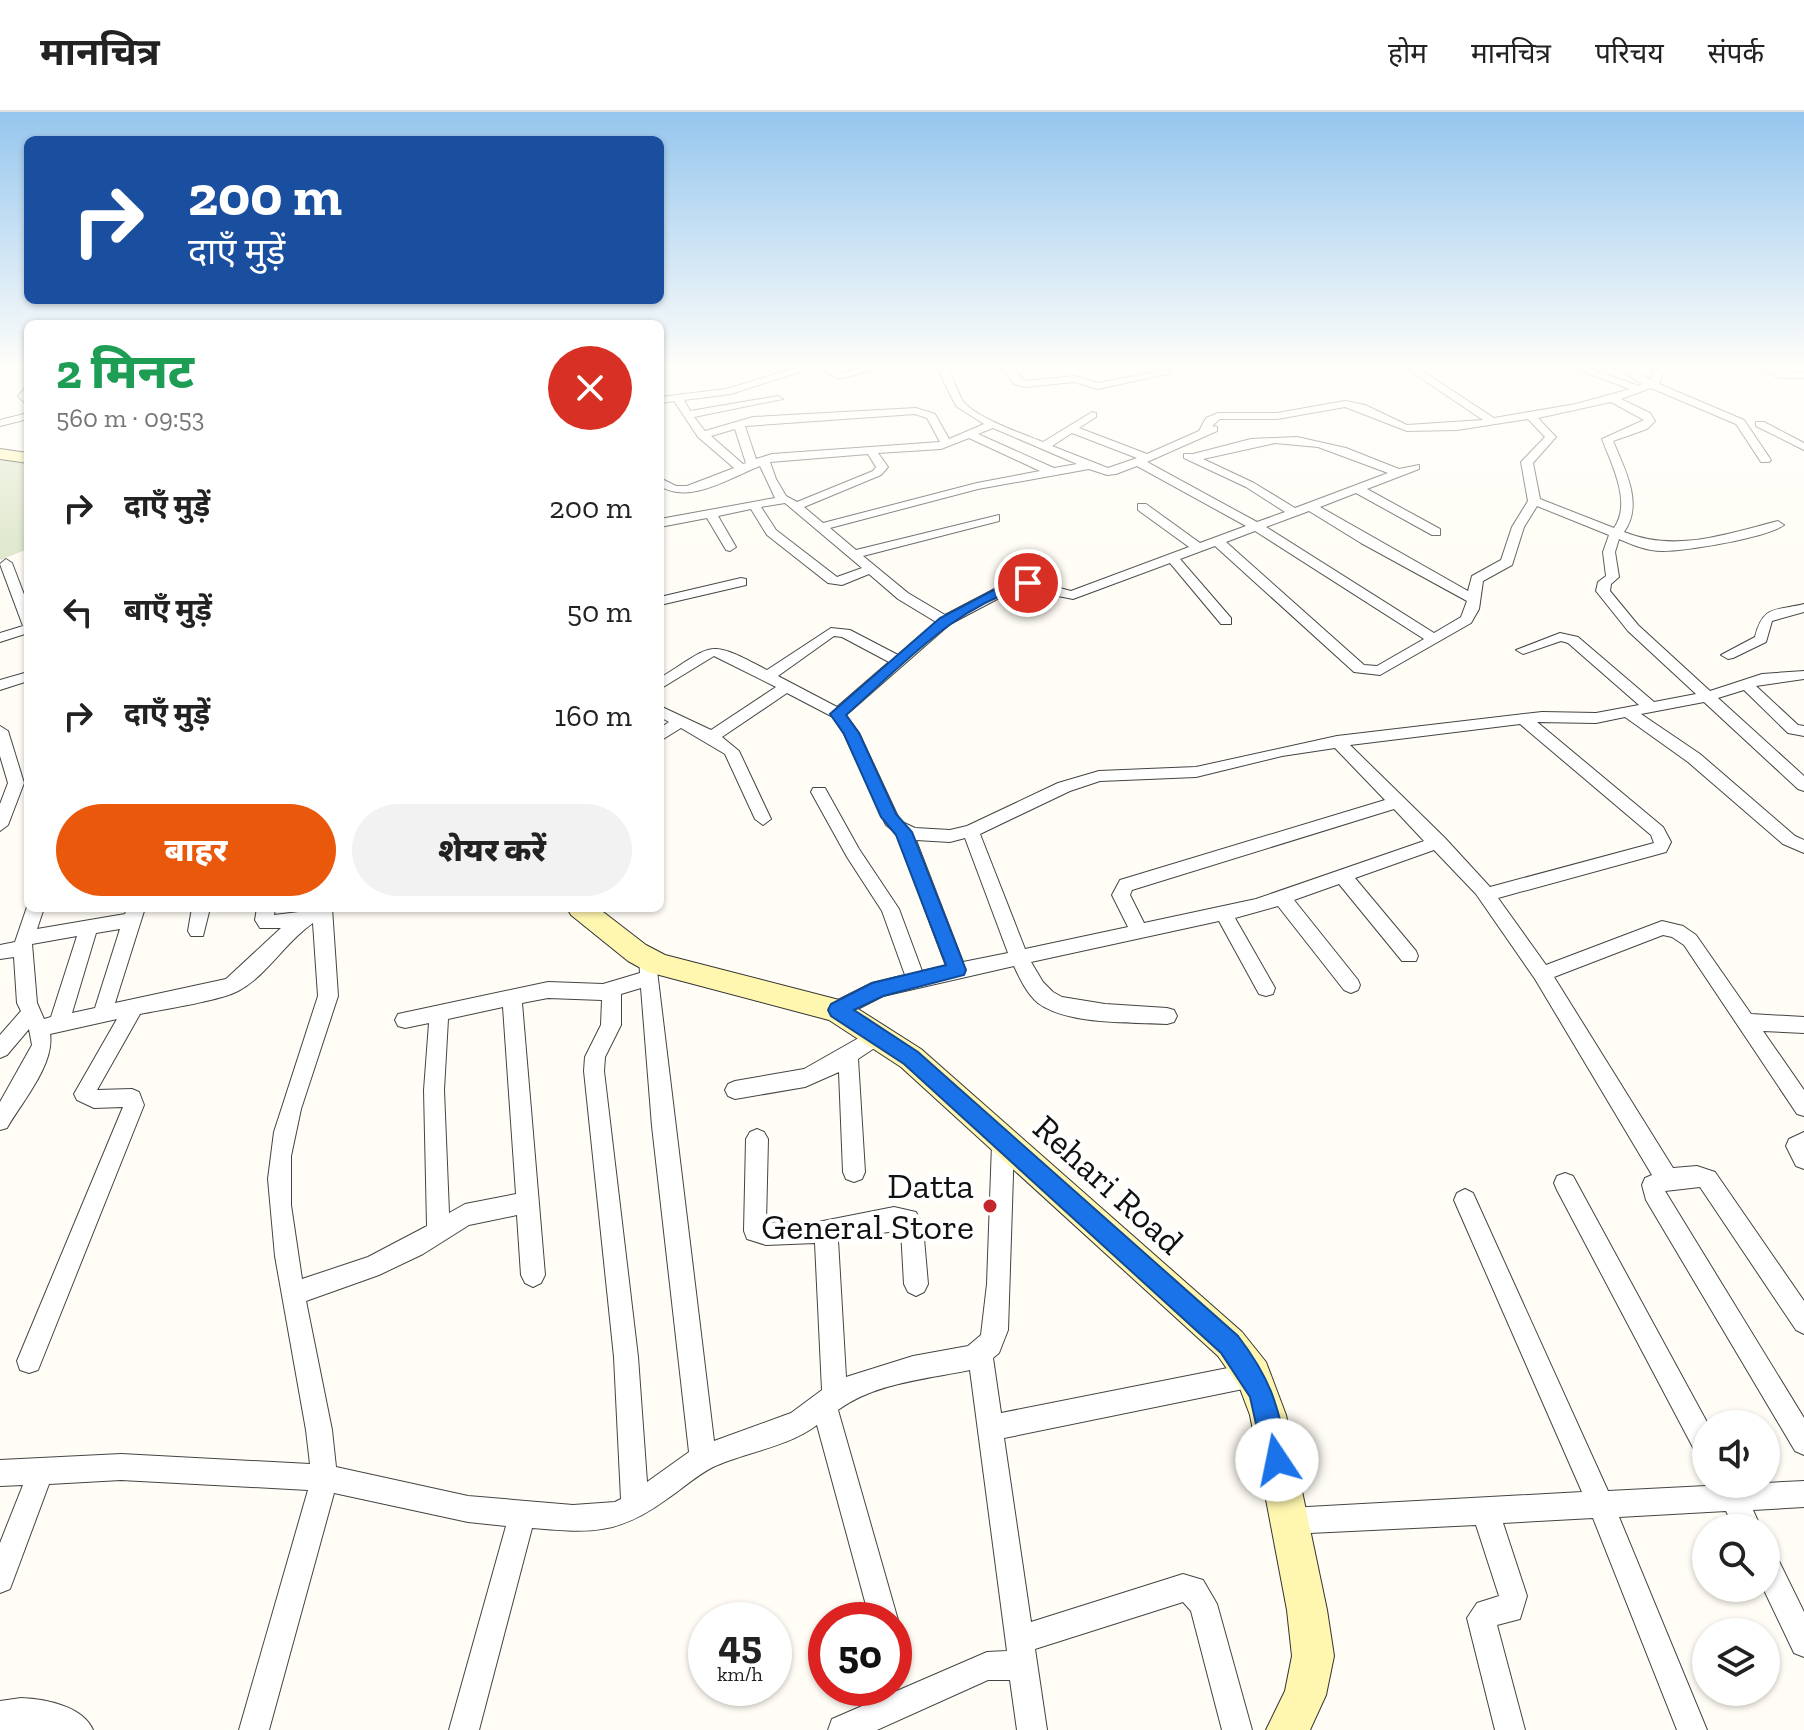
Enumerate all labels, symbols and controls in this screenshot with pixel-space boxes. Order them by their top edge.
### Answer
text: मानचित्र [40,29,160,75]
text: होम [1388,37,1427,70]
text: मानचित्र [1471,37,1551,70]
text: परिचय [1595,37,1664,70]
text: संपर्क [1708,37,1764,70]
text: 200 m [188,162,342,229]
icon: right [56,168,160,272]
text: दाएँ मुड़ें [188,230,285,273]
text: 2 मिनट [56,343,194,400]
button: close [548,346,632,430]
text: 560 m · 09:53 [56,402,205,434]
icon: right [56,486,100,530]
text: दाएँ मुड़ें [124,488,210,524]
text: 200 m [549,490,632,526]
pin [994,549,1062,617]
icon: arrive [1006,561,1050,605]
icon: left [56,590,100,634]
text: बाएँ मुड़ें [124,592,212,628]
text: 50 m [567,594,632,630]
icon: right [56,694,100,738]
text: दाएँ मुड़ें [124,696,210,732]
text: 160 m [555,698,632,734]
button: बाहर [56,804,336,896]
button: शेयर करें [352,804,632,896]
street label: Rehari Road [1025,1106,1193,1263]
place label: Datta General Store [761,1164,974,1248]
marker: Datta General Store [981,1197,999,1215]
map controls [1692,1410,1780,1706]
button: sound [1692,1410,1780,1498]
position arrow [1235,1418,1319,1502]
button: search [1692,1514,1780,1602]
speed limit sign: 50 [808,1602,912,1706]
button: layers [1692,1618,1780,1706]
text: 45 [718,1620,762,1668]
text: km/h [717,1662,763,1686]

